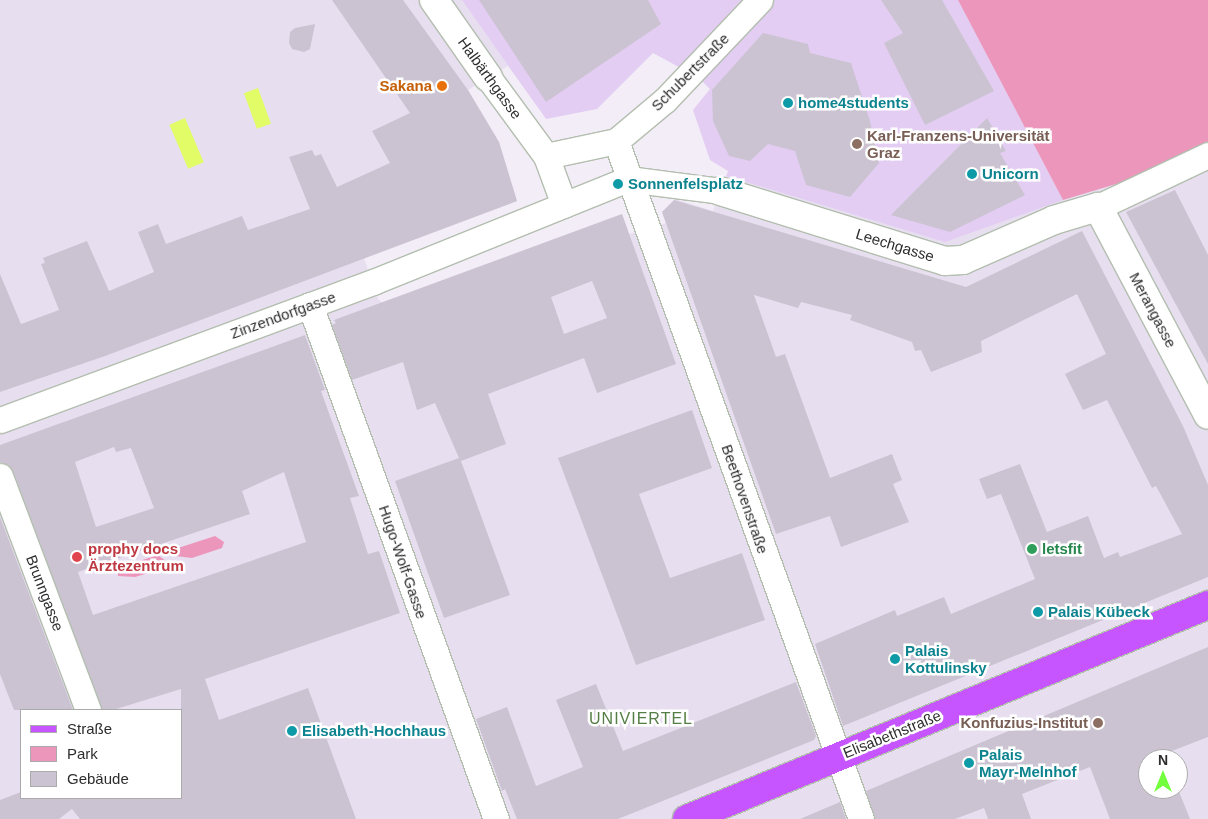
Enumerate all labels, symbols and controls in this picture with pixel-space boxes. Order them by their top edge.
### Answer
street label: Schubertstraße [647,29,733,115]
street label: Halbärthgasse [454,34,526,122]
place label: Sakana [379,77,432,95]
marker: Sakana [436,80,448,92]
place label: home4students [798,94,909,112]
marker: home4students [782,97,794,109]
place label: Karl-Franzens-Universität Graz [867,126,1050,161]
marker: Karl-Franzens-Universität Graz [851,138,863,150]
place label: Unicorn [982,165,1039,183]
marker: Unicorn [966,168,978,180]
place label: Sonnenfelsplatz [628,175,743,193]
marker: Sonnenfelsplatz [612,178,624,190]
street label: Leechgasse [854,225,936,265]
street label: Merangasse [1126,269,1180,351]
street label: Zinzendorfgasse [228,288,338,342]
street label: Beethovenstraße [718,442,772,556]
street label: Hugo-Wolf-Gasse [375,503,431,621]
place label: prophy docs Ärztezentrum [88,539,184,574]
place label: letsfit [1042,540,1082,558]
marker: letsfit [1026,543,1038,555]
marker: prophy docs Ärztezentrum [70,550,84,564]
street label: Brunngasse [22,552,68,634]
place label: Palais Kübeck [1048,603,1150,621]
marker: Palais Kübeck [1032,606,1044,618]
place label: Palais Kottulinsky [905,641,987,676]
marker: Palais Kottulinsky [889,653,901,665]
street label: Elisabethstraße [840,706,944,762]
legend [20,709,182,799]
district label: UNIVIERTEL [588,709,694,729]
place label: Konfuzius-Institut [961,714,1088,732]
marker: Konfuzius-Institut [1092,717,1104,729]
text: Straße [67,720,112,737]
place label: Elisabeth-Hochhaus [302,722,446,740]
marker: Elisabeth-Hochhaus [286,725,298,737]
text: Park [67,745,98,762]
place label: Palais Mayr-Melnhof [979,745,1076,780]
north arrow [1138,749,1188,799]
text: N [1158,752,1168,768]
marker: Palais Mayr-Melnhof [963,757,975,769]
text: Gebäude [67,770,129,787]

